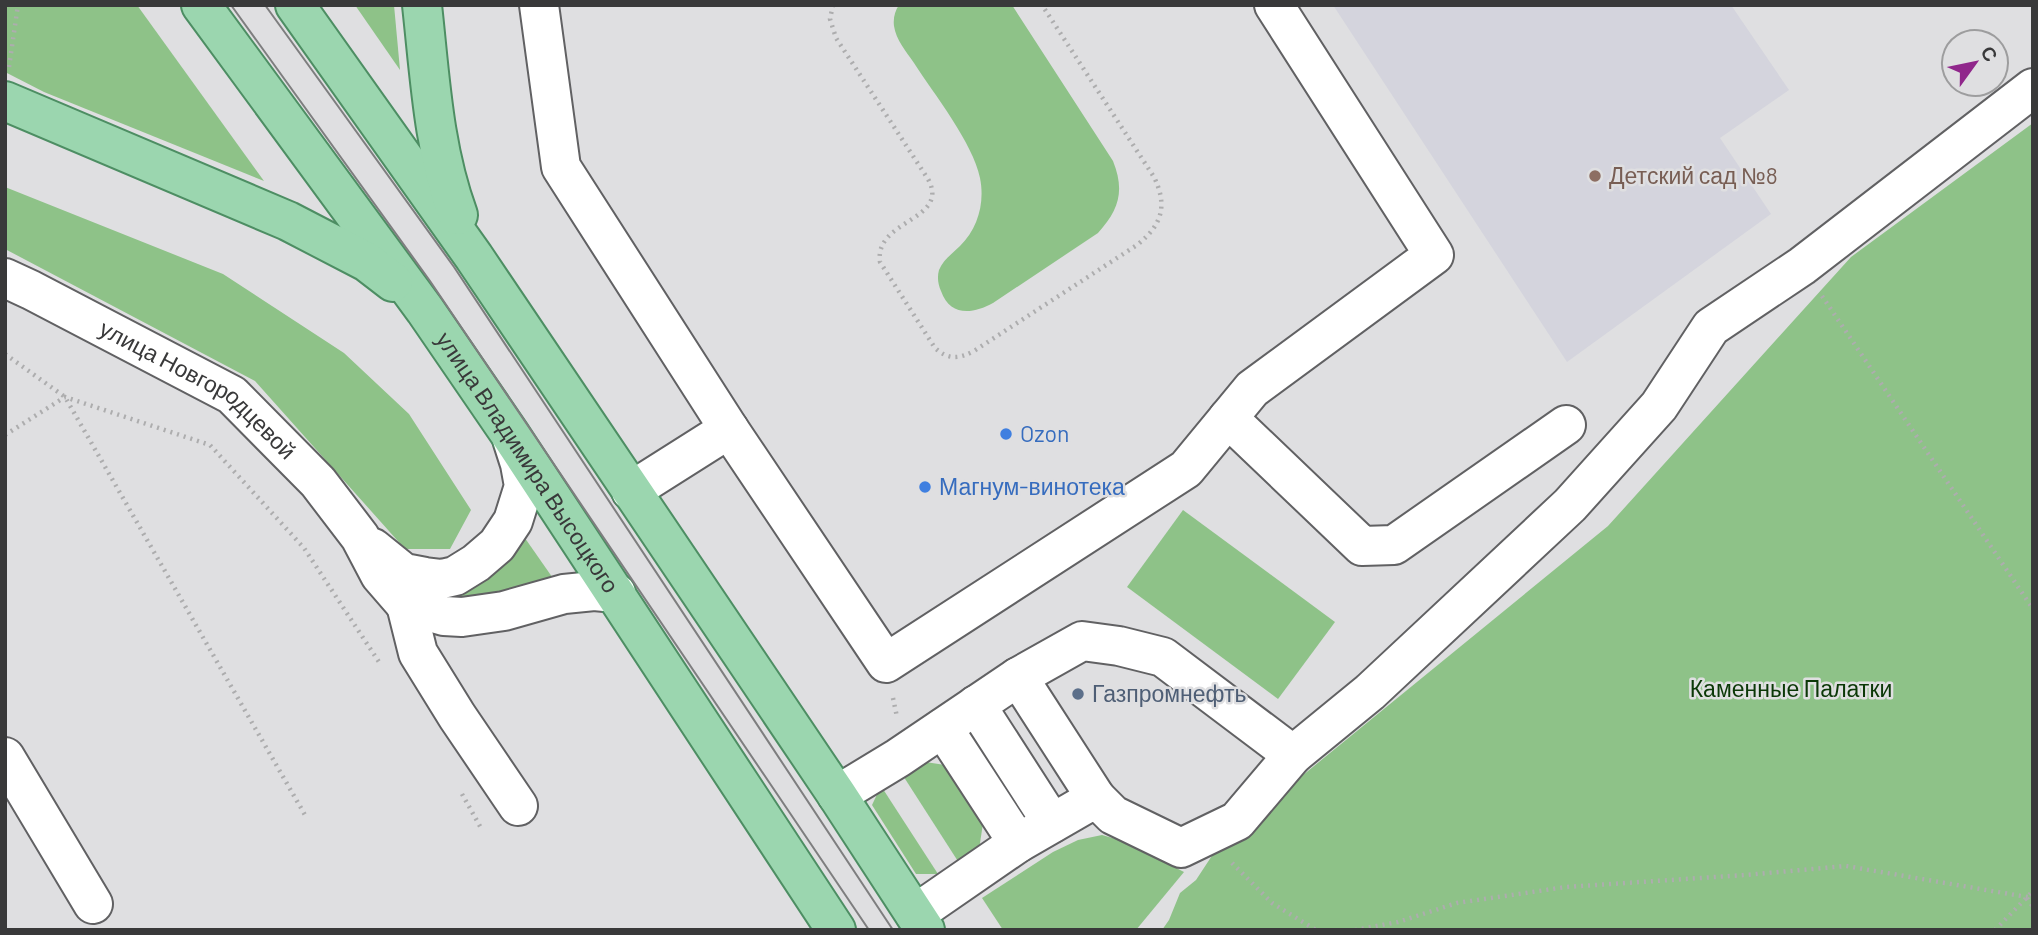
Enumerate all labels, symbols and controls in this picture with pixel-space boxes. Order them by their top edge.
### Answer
north arrow [1940,28,2010,98]
text: С [1976,41,2003,66]
place label: Детский сад №8 [1609,161,1778,189]
marker: Детский сад №8 [1587,168,1603,184]
street label: улица Новгородцевой [95,313,302,464]
street label: улица Владимира Высоцкого [431,326,625,598]
place label: Ozon [1020,419,1069,447]
marker: Ozon [998,426,1014,442]
place label: Магнум-винотека [939,472,1125,500]
marker: Магнум-винотека [917,479,933,495]
park label: Каменные Палатки [1690,674,1892,702]
place label: Газпромнефть [1092,679,1247,707]
marker: Газпромнефть [1070,686,1086,702]

